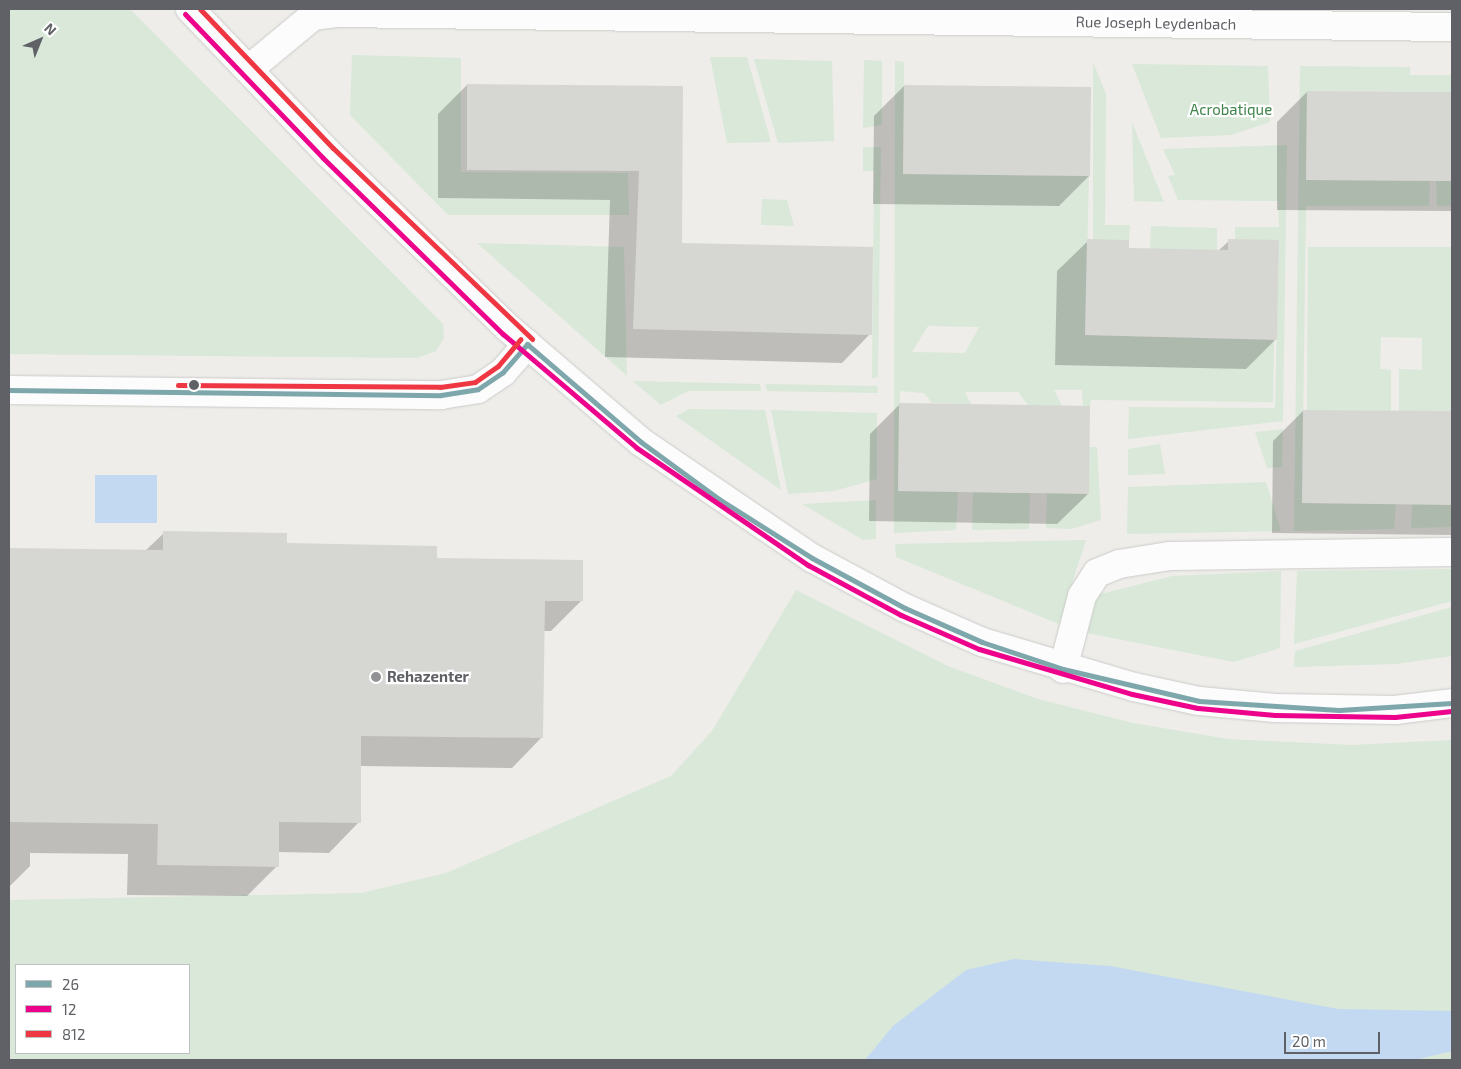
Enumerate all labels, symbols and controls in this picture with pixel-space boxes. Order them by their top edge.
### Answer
street label: Rue Joseph Leydenbach [1075,13,1237,33]
north arrow [15,15,65,65]
text: N [41,19,60,38]
park label: Acrobatique [1190,101,1272,119]
unlabelled marker [189,380,199,390]
place label: Rehazenter [387,668,469,686]
marker: Rehazenter [369,670,383,684]
legend [15,964,190,1054]
text: 26 [62,975,79,993]
text: 12 [62,1000,76,1018]
scale bar [1286,1022,1382,1054]
text: 812 [62,1025,86,1043]
text: 20 m [1292,1032,1326,1050]

